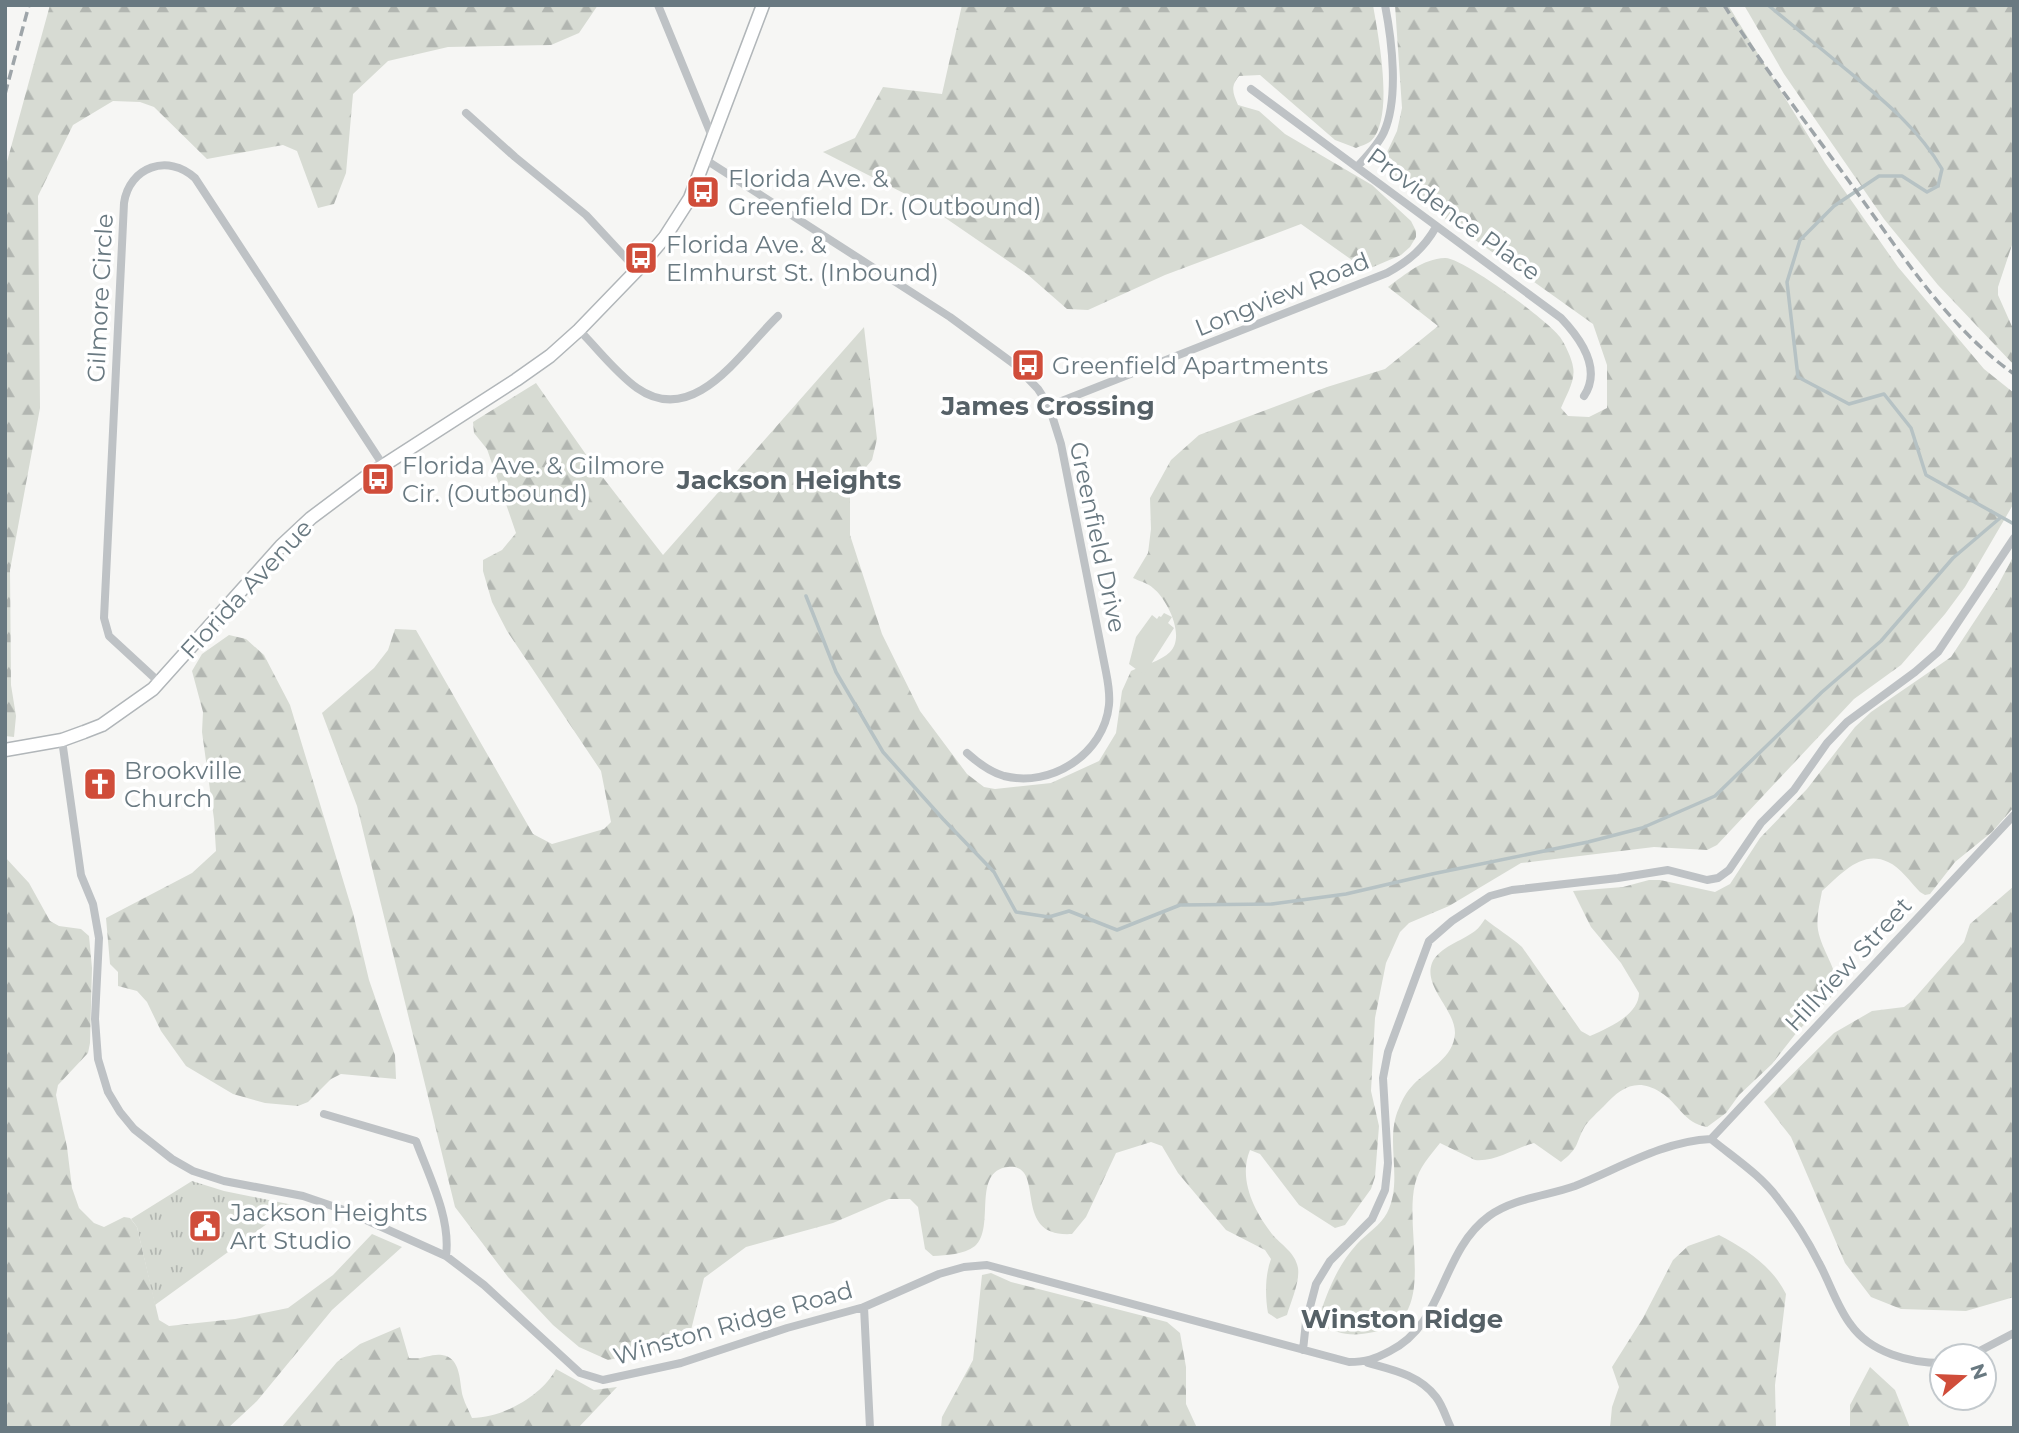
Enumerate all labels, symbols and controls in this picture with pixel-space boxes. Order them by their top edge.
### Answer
street label: Providence Place [1362,141,1546,287]
place label: Florida Ave. & Greenfield Dr. (Outbound) [728,164,1042,221]
bus stop icon: Florida Ave. & Greenfield Dr. (Outbound) [684,173,722,211]
street label: Gilmore Circle [81,213,119,383]
place label: Florida Ave. & Elmhurst St. (Inbound) [666,230,939,287]
bus stop icon: Florida Ave. & Elmhurst St. (Inbound) [622,239,660,277]
street label: Longview Road [1191,246,1373,342]
bus stop icon: Greenfield Apartments [1009,346,1047,384]
place label: Greenfield Apartments [1052,351,1328,380]
district label: James Crossing [940,390,1155,422]
street label: Greenfield Drive [1064,439,1132,635]
place label: Florida Ave. & Gilmore Cir. (Outbound) [402,451,665,508]
bus stop icon: Florida Ave. & Gilmore Cir. (Outbound) [359,460,397,498]
district label: Jackson Heights [676,464,902,496]
street label: Florida Avenue [174,513,318,665]
place label: Brookville Church [124,756,242,813]
church icon: Brookville Church [81,765,119,803]
street label: Hillview Street [1779,891,1918,1037]
place label: Jackson Heights Art Studio [229,1198,427,1255]
public building icon: Jackson Heights Art Studio [186,1207,224,1245]
street label: Winston Ridge Road [610,1275,856,1371]
district label: Winston Ridge [1301,1303,1503,1335]
north arrow [1928,1342,1998,1412]
text: N [1965,1361,1992,1383]

